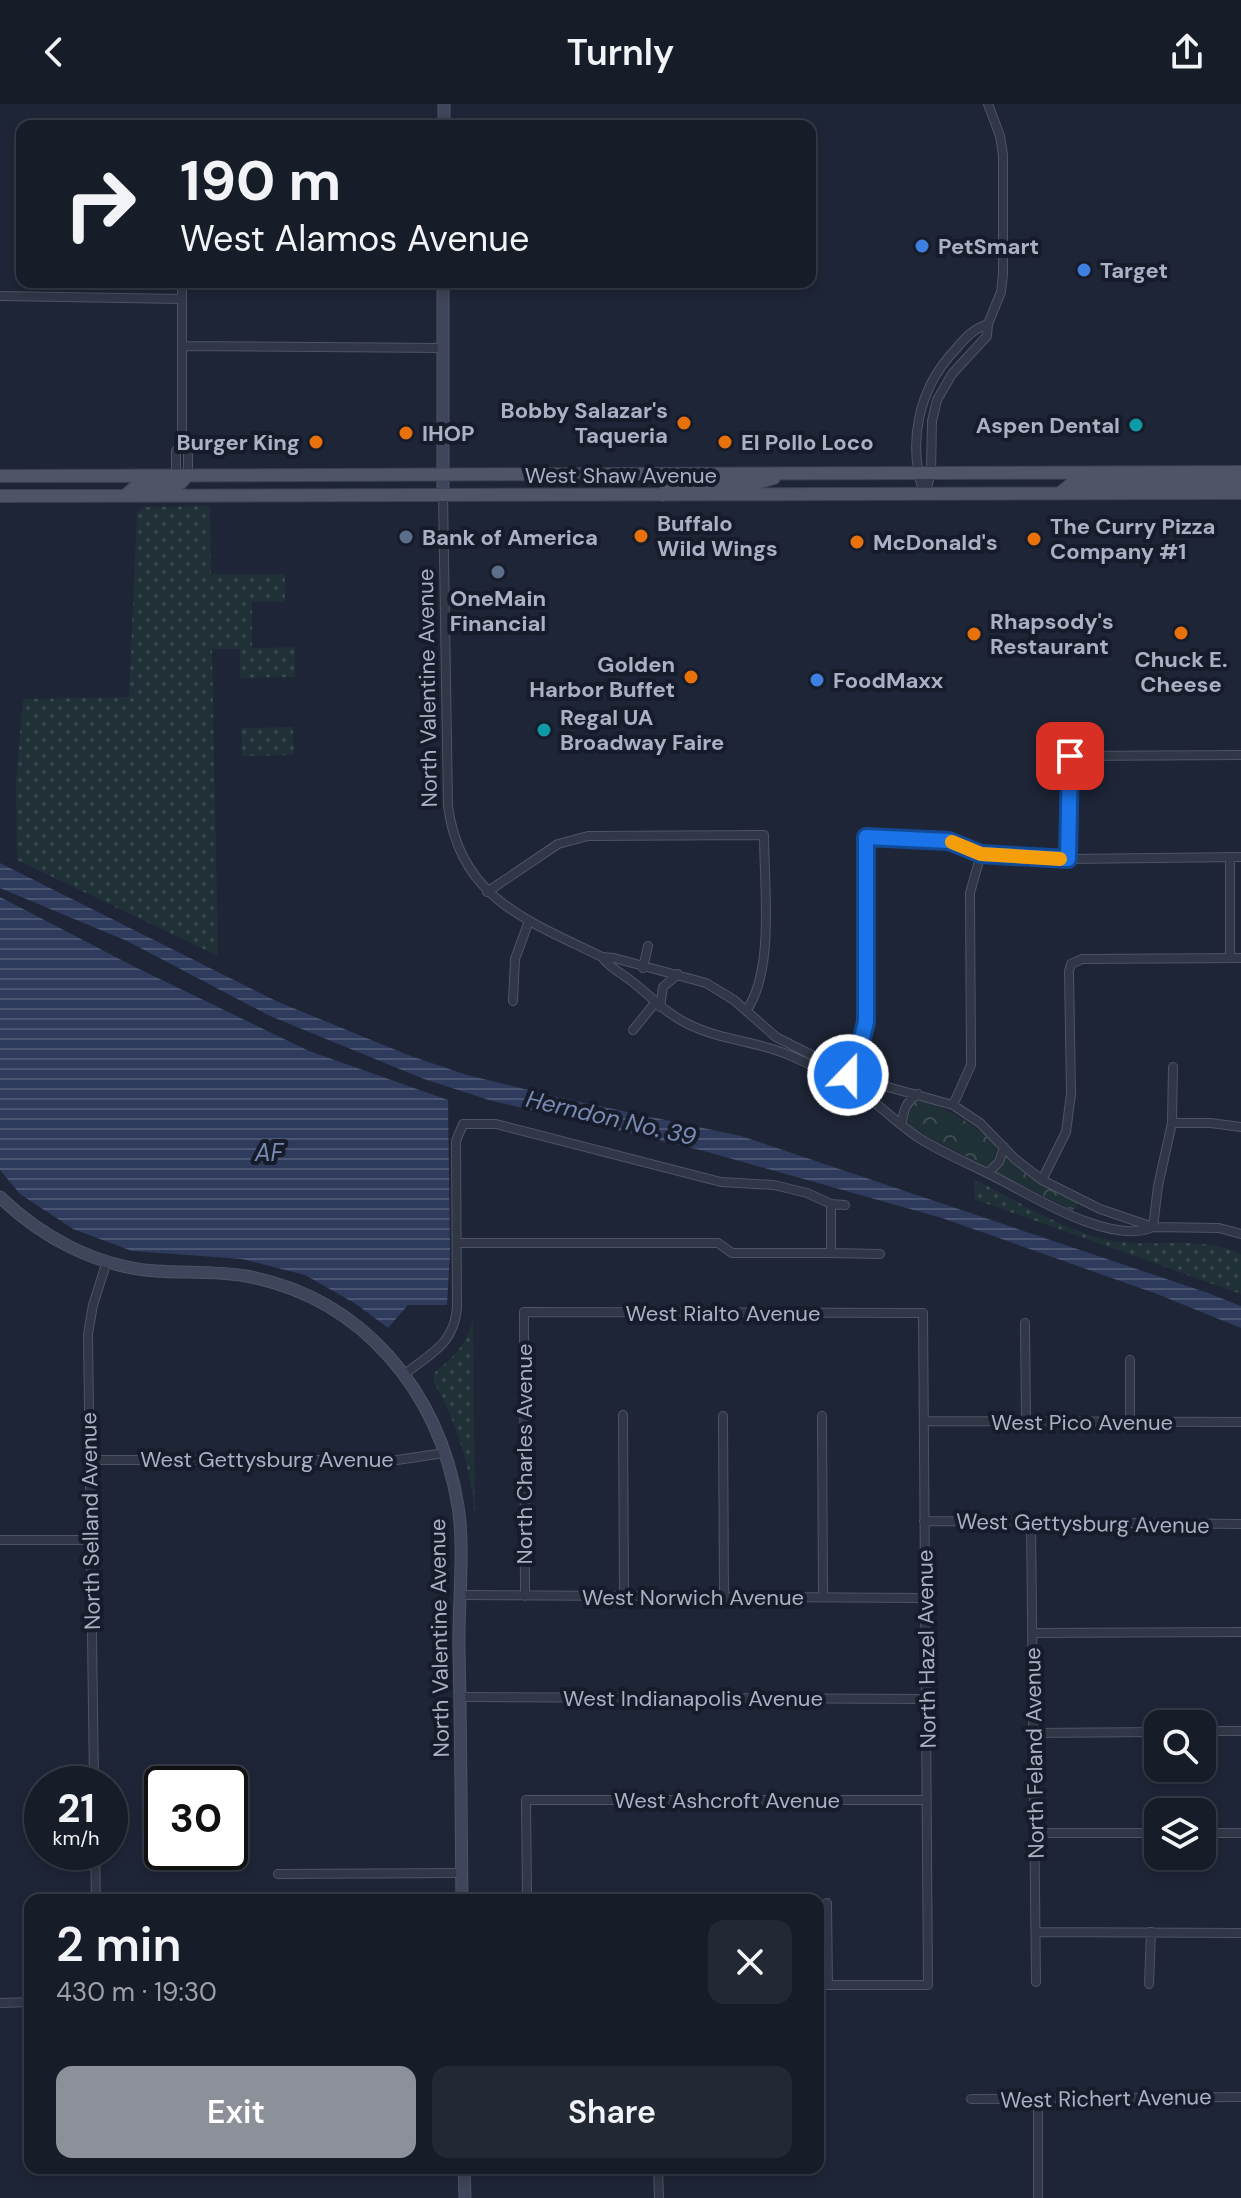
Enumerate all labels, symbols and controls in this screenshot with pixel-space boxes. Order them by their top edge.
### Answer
text: Turnly [567,29,674,76]
icon: back [32,30,76,74]
icon: share [1165,30,1209,74]
text: 190 m [180,144,341,217]
icon: right [48,152,152,256]
text: West Alamos Avenue [180,215,529,262]
place label: PetSmart [938,232,1039,261]
marker: PetSmart [913,237,931,255]
place label: Target [1100,256,1168,285]
marker: Target [1075,261,1093,279]
place label: Bobby Salazar's Taqueria [501,396,668,450]
place label: Aspen Dental [976,411,1120,440]
marker: Bobby Salazar's Taqueria [675,414,693,432]
marker: Aspen Dental [1127,416,1145,434]
place label: IHOP [422,419,474,448]
marker: IHOP [397,424,415,442]
place label: Burger King [177,428,300,457]
place label: El Pollo Loco [741,428,874,457]
marker: Burger King [307,433,325,451]
marker: El Pollo Loco [716,433,734,451]
street label: West Shaw Avenue [525,461,717,490]
place label: Buffalo Wild Wings [657,509,778,563]
place label: The Curry Pizza Company #1 [1050,512,1215,566]
place label: Bank of America [422,523,598,552]
marker: Buffalo Wild Wings [632,527,650,545]
marker: Bank of America [397,528,415,546]
place label: McDonald's [873,528,998,557]
marker: The Curry Pizza Company #1 [1025,530,1043,548]
marker: McDonald's [848,533,866,551]
marker: OneMain Financial [489,563,507,581]
street label: North Valentine Avenue [411,568,444,808]
place label: OneMain Financial [450,584,546,638]
place label: Rhapsody's Restaurant [990,607,1114,661]
marker: Chuck E. Cheese [1172,624,1190,642]
marker: Rhapsody's Restaurant [965,625,983,643]
place label: Chuck E. Cheese [1135,645,1228,699]
place label: Golden Harbor Buffet [529,650,675,704]
place label: FoodMaxx [833,666,944,695]
marker: Golden Harbor Buffet [682,668,700,686]
marker: FoodMaxx [808,671,826,689]
place label: Regal UA Broadway Faire [560,703,724,757]
marker: Regal UA Broadway Faire [535,721,553,739]
pin [1036,722,1104,790]
icon: arrive [1048,734,1092,778]
position arrow [806,1033,890,1117]
water label: Herndon No. 39 [523,1083,699,1152]
water label: AF [254,1137,285,1168]
street label: West Rialto Avenue [626,1299,820,1328]
street label: North Charles Avenue [510,1343,539,1565]
street label: West Pico Avenue [991,1408,1173,1437]
street label: North Selland Avenue [74,1412,107,1630]
street label: West Gettysburg Avenue [140,1445,394,1474]
street label: West Gettysburg Avenue [956,1507,1210,1540]
street label: North Valentine Avenue [423,1518,456,1758]
street label: North Hazel Avenue [910,1549,943,1749]
street label: West Norwich Avenue [582,1583,804,1612]
street label: North Feland Avenue [1018,1647,1051,1859]
street label: West Indianapolis Avenue [563,1684,823,1713]
map controls [1144,1710,1216,1870]
button: search [1144,1710,1216,1782]
speed limit sign: 30 [144,1766,248,1870]
text: 21 [57,1782,95,1834]
street label: West Ashcroft Avenue [614,1786,840,1815]
button: layers [1144,1798,1216,1870]
text: km/h [52,1825,100,1851]
text: 2 min [56,1913,182,1976]
button: close [708,1920,792,2004]
text: 430 m · 19:30 [56,1975,217,2009]
button: Exit [56,2066,416,2158]
button: Share [432,2066,792,2158]
street label: West Richert Avenue [1000,2082,1212,2115]

